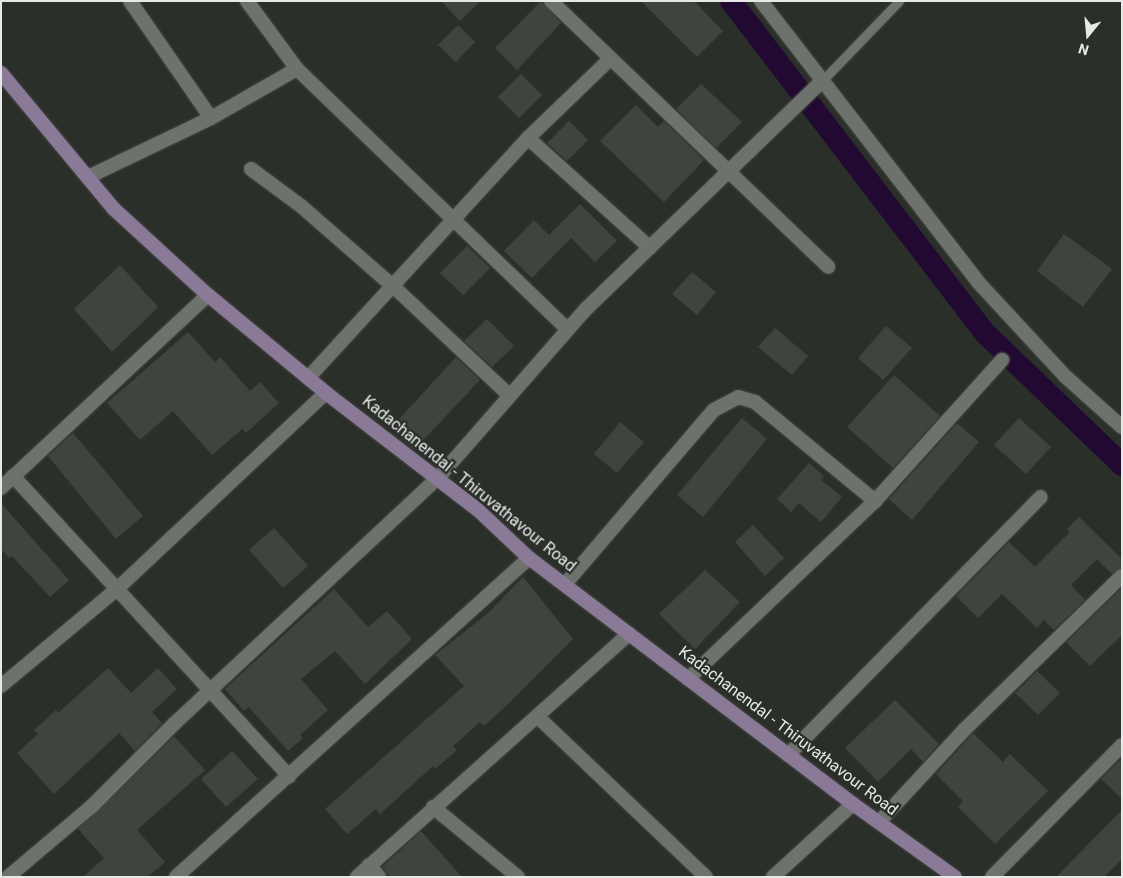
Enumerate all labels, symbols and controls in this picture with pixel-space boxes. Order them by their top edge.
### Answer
north arrow [1063,10,1113,60]
text: N [1077,40,1091,58]
street label: Kadachanendal - Thiruvathavour Road [358,392,580,576]
street label: Kadachanendal - Thiruvathavour Road [675,642,901,820]

